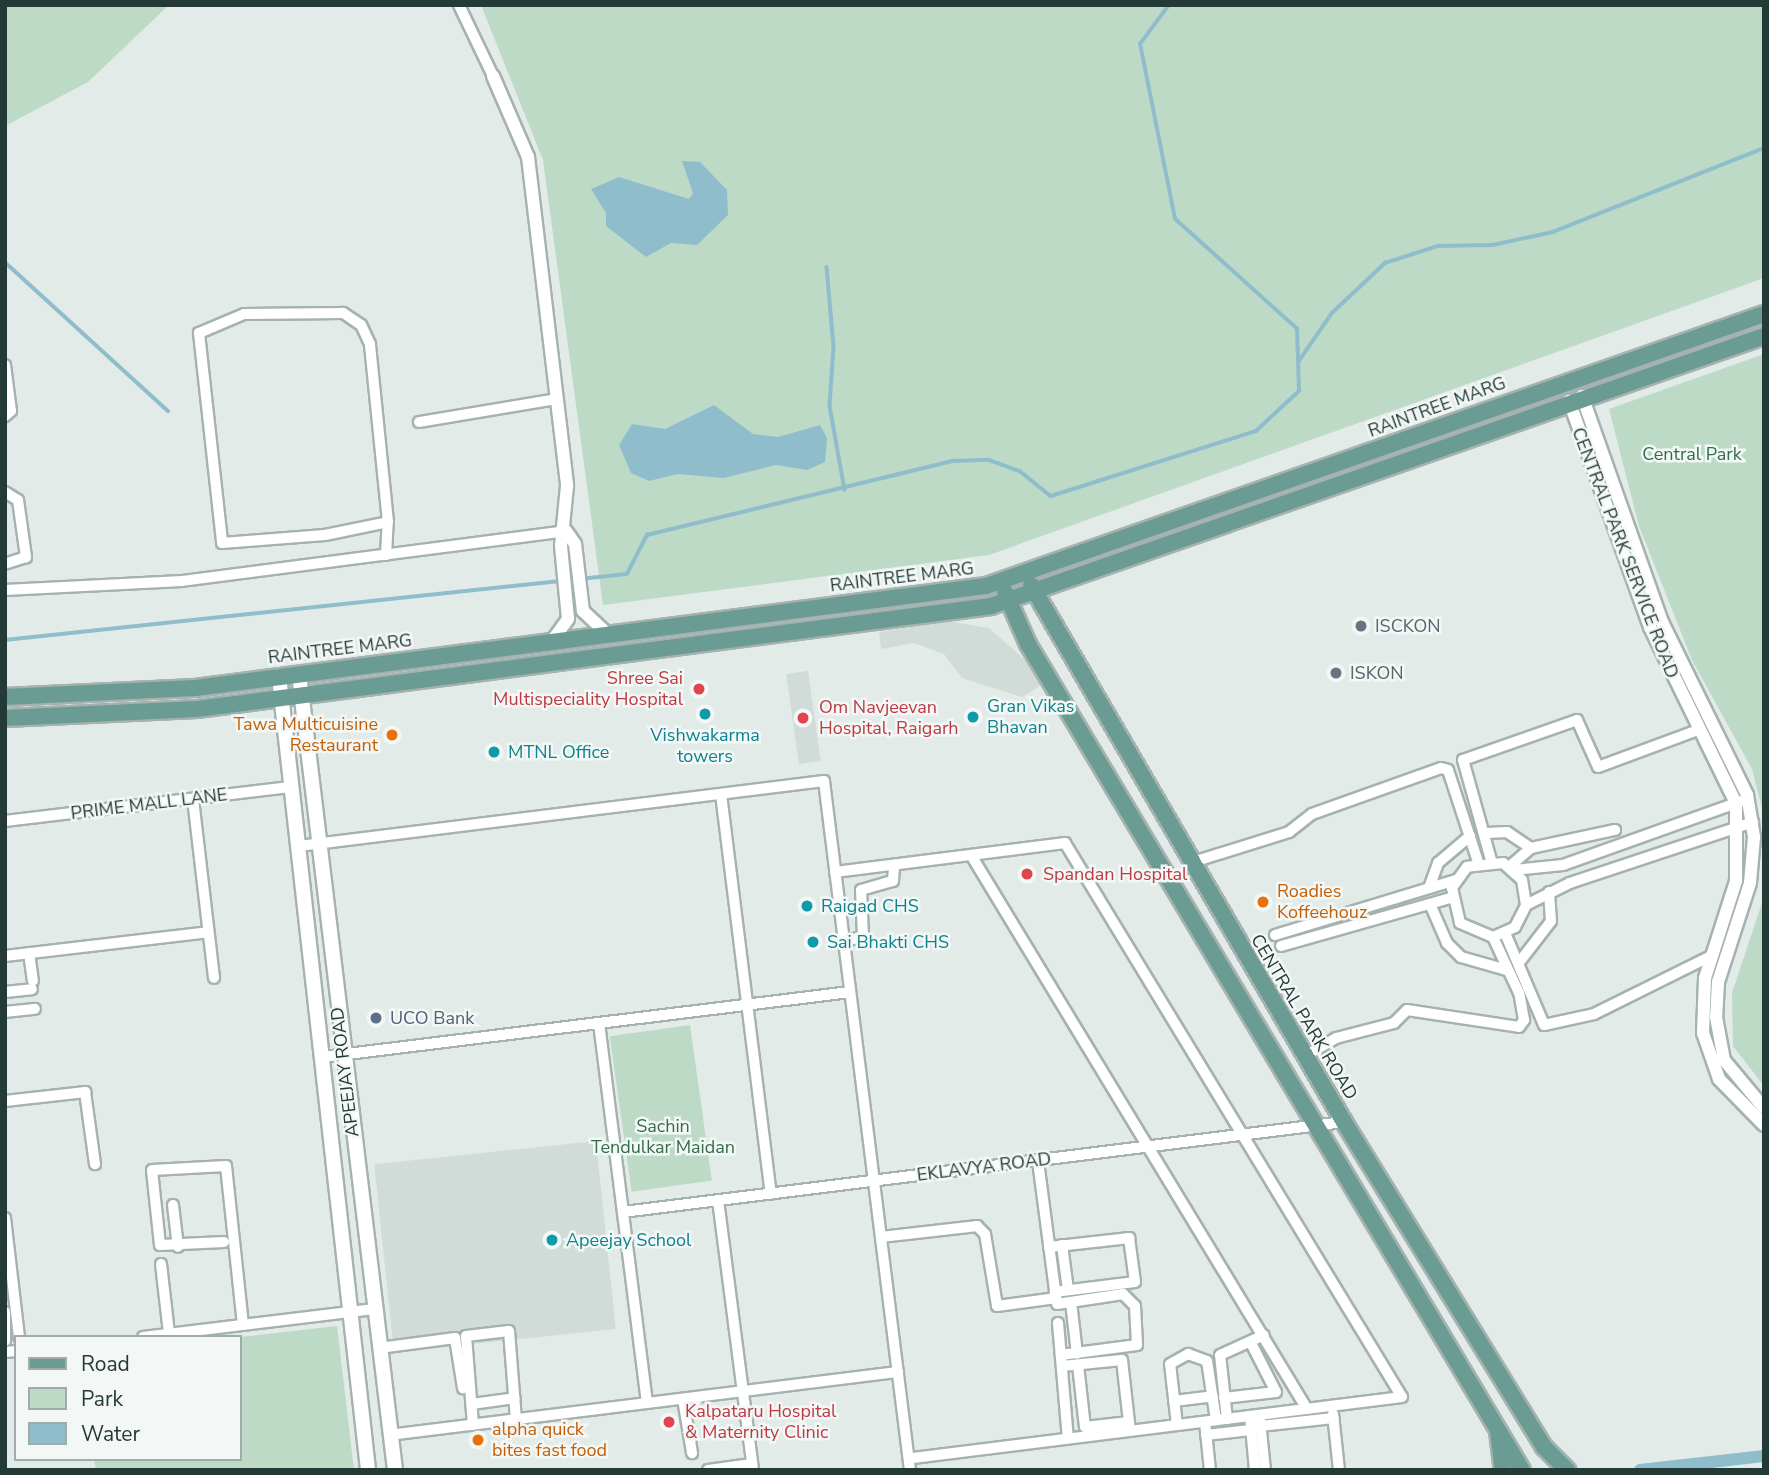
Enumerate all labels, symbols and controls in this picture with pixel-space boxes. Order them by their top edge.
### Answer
street label: RAINTREE MARG [1365,372,1509,442]
street label: CENTRAL PARK SERVICE ROAD [1567,425,1683,681]
park label: Central Park [1642,443,1742,465]
street label: RAINTREE MARG [829,557,975,597]
place label: ISCKON [1375,615,1441,637]
marker: ISCKON [1353,618,1369,634]
street label: RAINTREE MARG [267,629,413,669]
place label: ISKON [1350,662,1404,684]
marker: ISKON [1328,665,1344,681]
place label: Shree Sai Multispeciality Hospital [493,668,683,710]
marker: Shree Sai Multispeciality Hospital [689,679,709,699]
place label: Gran Vikas Bhavan [987,696,1074,738]
place label: Om Navjeevan Hospital, Raigarh [819,697,959,740]
marker: Vishwakarma towers [697,706,713,722]
marker: Om Navjeevan Hospital, Raigarh [793,708,813,728]
marker: Gran Vikas Bhavan [965,709,981,725]
place label: Tawa Multicuisine Restaurant [234,714,378,756]
place label: Vishwakarma towers [650,725,760,768]
marker: Tawa Multicuisine Restaurant [384,727,400,743]
place label: MTNL Office [508,741,609,763]
marker: MTNL Office [486,744,502,760]
street label: PRIME MALL LANE [69,784,229,824]
place label: Spandan Hospital [1043,863,1187,885]
marker: Spandan Hospital [1017,864,1037,884]
place label: Roadies Koffeehouz [1277,881,1367,924]
marker: Roadies Koffeehouz [1255,894,1271,910]
place label: Raigad CHS [821,895,919,917]
marker: Raigad CHS [799,898,815,914]
street label: CENTRAL PARK ROAD [1246,930,1362,1104]
place label: Sai Bhakti CHS [827,931,949,953]
marker: Sai Bhakti CHS [805,934,821,950]
street label: APEEJAY ROAD [326,1006,364,1138]
place label: UCO Bank [390,1007,474,1029]
marker: UCO Bank [368,1010,384,1026]
park label: Sachin Tendulkar Maidan [591,1116,735,1158]
street label: EKLAVYA ROAD [916,1148,1052,1186]
place label: Apeejay School [566,1229,691,1251]
marker: Apeejay School [544,1232,560,1248]
legend [14,1335,242,1461]
text: Road [81,1350,130,1378]
text: Park [81,1385,123,1413]
place label: Kalpataru Hospital & Maternity Clinic [685,1401,836,1444]
marker: Kalpataru Hospital & Maternity Clinic [659,1412,679,1432]
place label: alpha quick bites fast food [492,1419,607,1462]
text: Water [81,1420,140,1448]
marker: alpha quick bites fast food [470,1432,486,1448]

